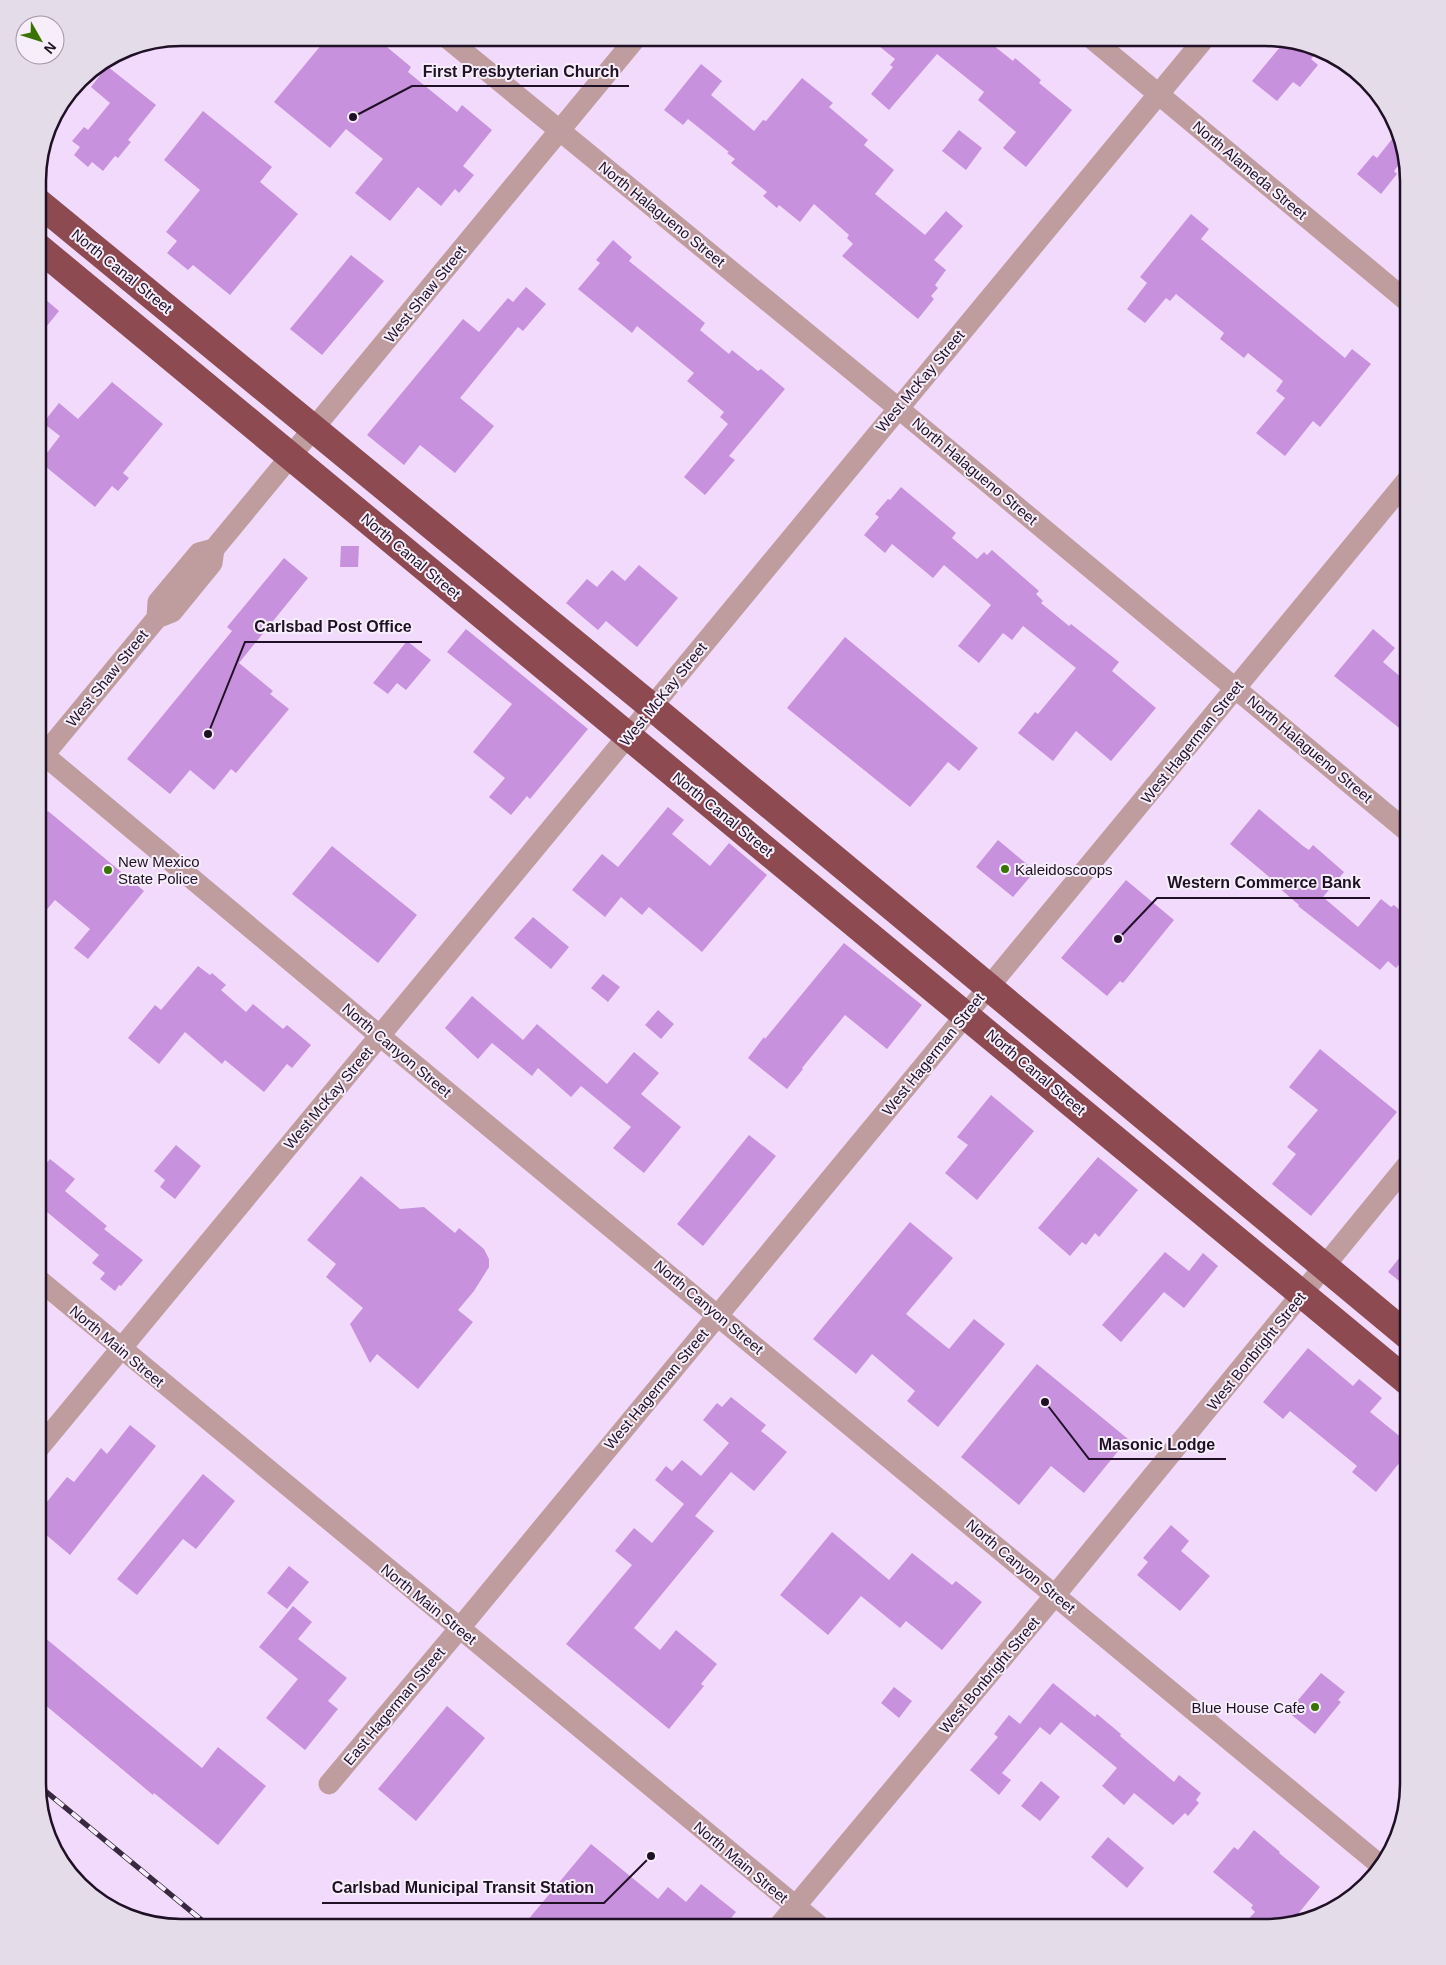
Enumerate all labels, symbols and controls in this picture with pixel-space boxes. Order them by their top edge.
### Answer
north arrow [15,15,65,65]
text: N [41,39,60,57]
callout: First Presbyterian Church [412,55,629,86]
text: First Presbyterian Church [423,63,619,80]
street label: North Alameda Street [1190,117,1311,223]
street label: North Halagueno Street [595,158,729,271]
street label: North Canal Street [68,225,176,317]
street label: West Shaw Street [381,241,470,346]
street label: West McKay Street [872,326,968,436]
street label: North Halagueno Street [909,414,1041,529]
street label: North Canal Street [358,510,465,603]
callout: Carlsbad Post Office [245,611,422,642]
text: Carlsbad Post Office [254,618,412,635]
street label: West Shaw Street [63,625,152,730]
street label: West McKay Street [616,638,710,749]
street label: West Hagerman Street [1137,677,1247,807]
street label: North Halagueno Street [1244,692,1376,807]
street label: North Canal Street [669,768,777,860]
place label: New Mexico State Police [118,853,200,887]
place label: Kaleidoscoops [1015,861,1113,878]
marker: Kaleidoscoops [999,863,1011,875]
marker: New Mexico State Police [102,864,114,876]
callout: Western Commerce Bank [1157,867,1370,898]
text: Western Commerce Bank [1167,874,1361,891]
street label: West Hagerman Street [878,989,988,1119]
street label: North Canyon Street [339,1000,455,1101]
street label: North Canal Street [983,1026,1090,1119]
street label: West McKay Street [280,1043,376,1153]
street label: North Canyon Street [651,1257,767,1358]
street label: West Bonbright Street [1203,1288,1309,1413]
street label: North Main Street [67,1302,168,1391]
street label: West Hagerman Street [601,1325,712,1453]
callout: Masonic Lodge [1089,1428,1226,1459]
text: Masonic Lodge [1099,1436,1215,1453]
street label: North Canyon Street [963,1516,1079,1617]
street label: North Main Street [378,1560,481,1648]
street label: West Bonbright Street [935,1613,1043,1737]
street label: East Hagerman Street [340,1643,449,1768]
place label: Blue House Cafe [1192,1699,1305,1716]
marker: Blue House Cafe [1309,1701,1321,1713]
street label: North Main Street [691,1818,792,1907]
callout: Carlsbad Municipal Transit Station [322,1872,604,1903]
text: Carlsbad Municipal Transit Station [332,1879,594,1896]

